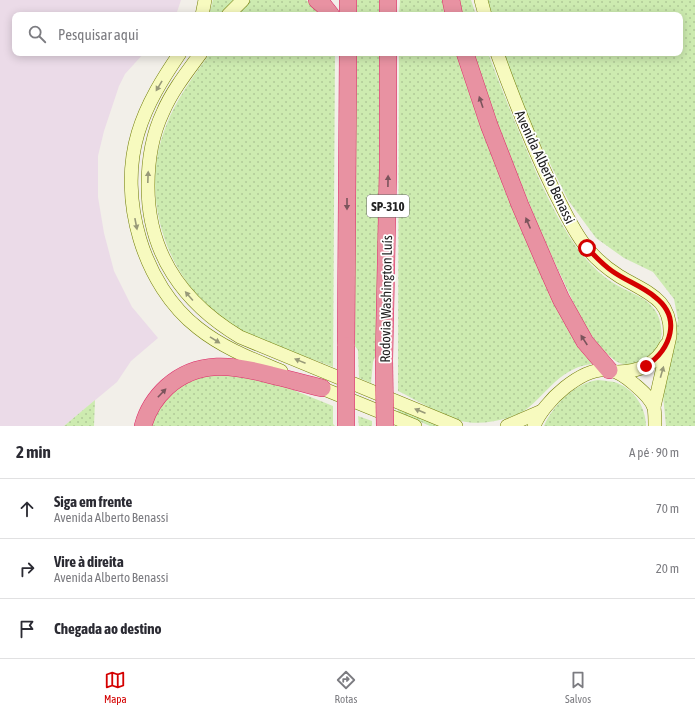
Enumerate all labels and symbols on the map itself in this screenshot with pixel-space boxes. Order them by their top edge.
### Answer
one-way arrow [155,81,163,91]
one-way arrow [477,96,483,108]
street label: Avenida Alberto Benassi [512,108,578,226]
one-way arrow [145,170,151,183]
one-way arrow [385,174,391,187]
road number: SP-310 [367,195,409,217]
one-way arrow [344,198,350,211]
one-way arrow [525,217,531,229]
one-way arrow [133,218,139,230]
street label: Rodovia Washington Luís [377,235,395,363]
route start [578,239,596,257]
one-way arrow [185,291,194,301]
one-way arrow [580,335,588,345]
one-way arrow [210,336,220,344]
route end [637,357,655,375]
one-way arrow [293,358,305,364]
one-way arrow [659,365,665,377]
one-way arrow [157,388,167,398]
one-way arrow [413,408,425,414]

